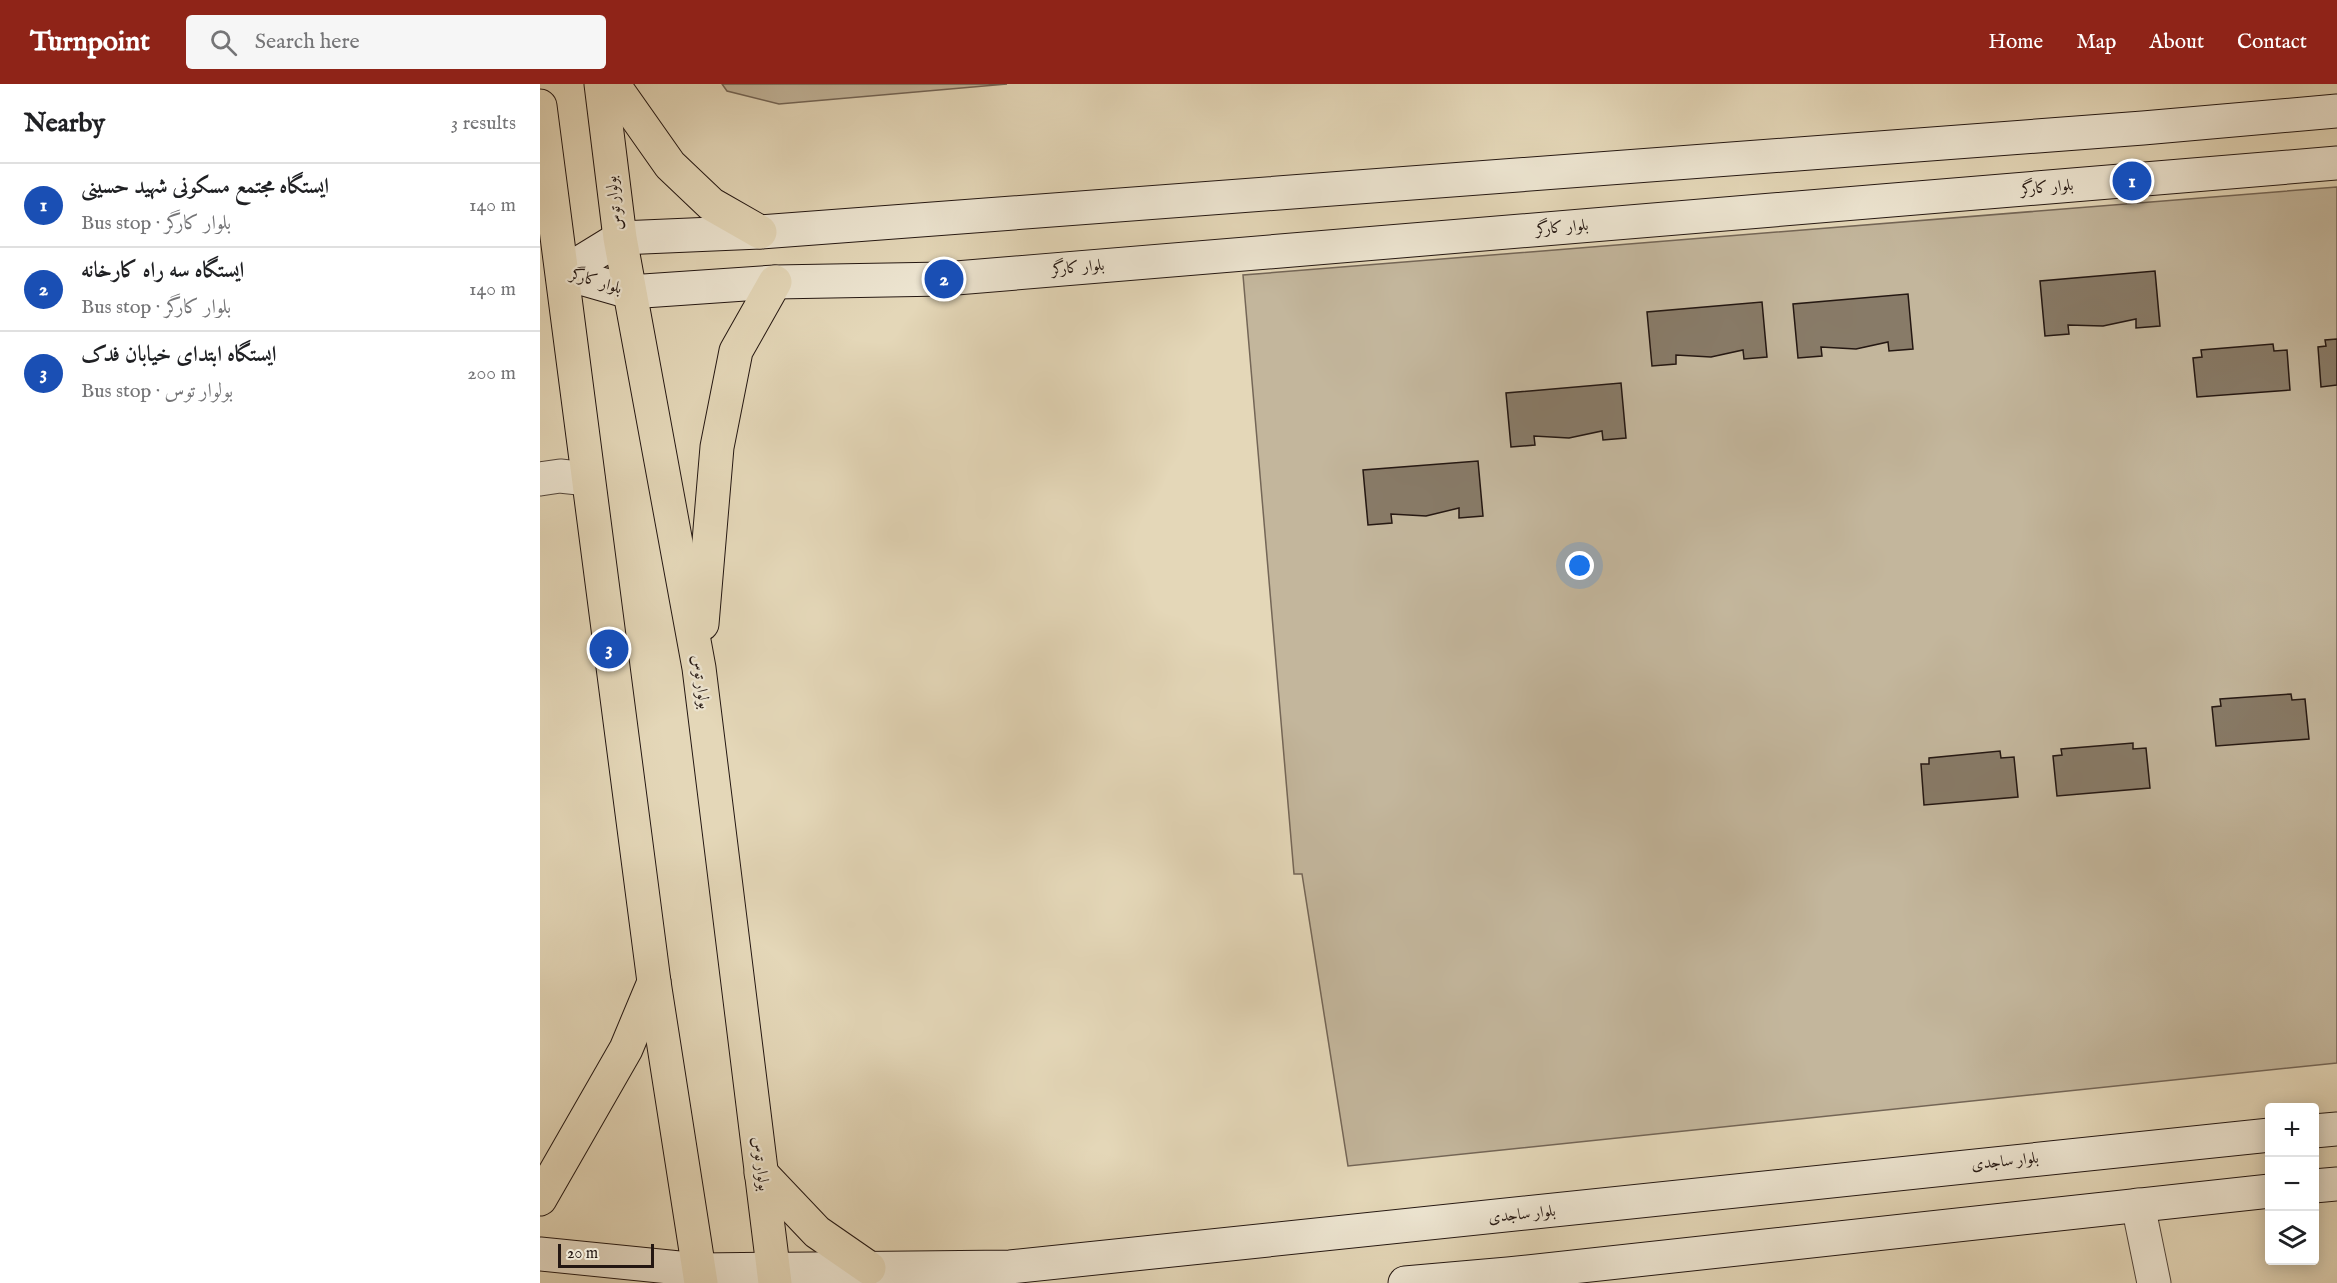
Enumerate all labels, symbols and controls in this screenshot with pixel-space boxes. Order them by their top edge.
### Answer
search box [186,15,606,69]
text: Turnpoint [30,25,150,60]
icon: search [207,26,240,59]
text: Search here [255,28,360,56]
text: Home [1988,29,2043,56]
text: Map [2076,29,2116,56]
text: About [2149,29,2204,56]
text: Contact [2237,29,2307,56]
text: Nearby [24,107,105,140]
text: 3 results [451,111,516,136]
pin: 1 [2112,158,2152,204]
text: ایستگاه مجتمع مسکونی شهید حسینی [81,173,329,201]
street label: بلوار کارگر [2018,174,2074,200]
street label: بولوار توس [602,175,628,231]
text: 1 [40,193,47,218]
text: 140 m [469,193,516,218]
text: Bus stop · بلوار کارگر [81,211,231,236]
street label: بلوار کارگر [1533,214,1589,240]
street label: بلوار کارگر [1049,254,1105,280]
pin: 2 [924,256,964,302]
text: ایستگاه سه راه کارخانه [81,257,244,285]
street label: بلوار کارگر [566,262,625,299]
text: 2 [39,277,48,302]
text: 140 m [469,277,516,302]
text: Bus stop · بلوار کارگر [81,295,231,320]
text: ایستگاه ابتدای خیابان فدک [81,341,277,369]
text: 3 [40,361,47,386]
text: 200 m [467,361,516,386]
text: Bus stop · بولوار توس [81,379,233,404]
your location [1565,551,1594,580]
pin: 3 [590,626,628,672]
street label: بولوار توس [686,654,714,710]
map controls [2265,1103,2319,1265]
button: + [2265,1103,2319,1157]
street label: بولوار توس [747,1136,773,1192]
street label: بلوار ساجدی [1970,1149,2040,1175]
button: − [2265,1157,2319,1211]
street label: بلوار ساجدی [1487,1202,1557,1228]
button: layers [2265,1211,2319,1265]
scale bar [558,1241,654,1268]
text: 20 m [567,1244,598,1264]

